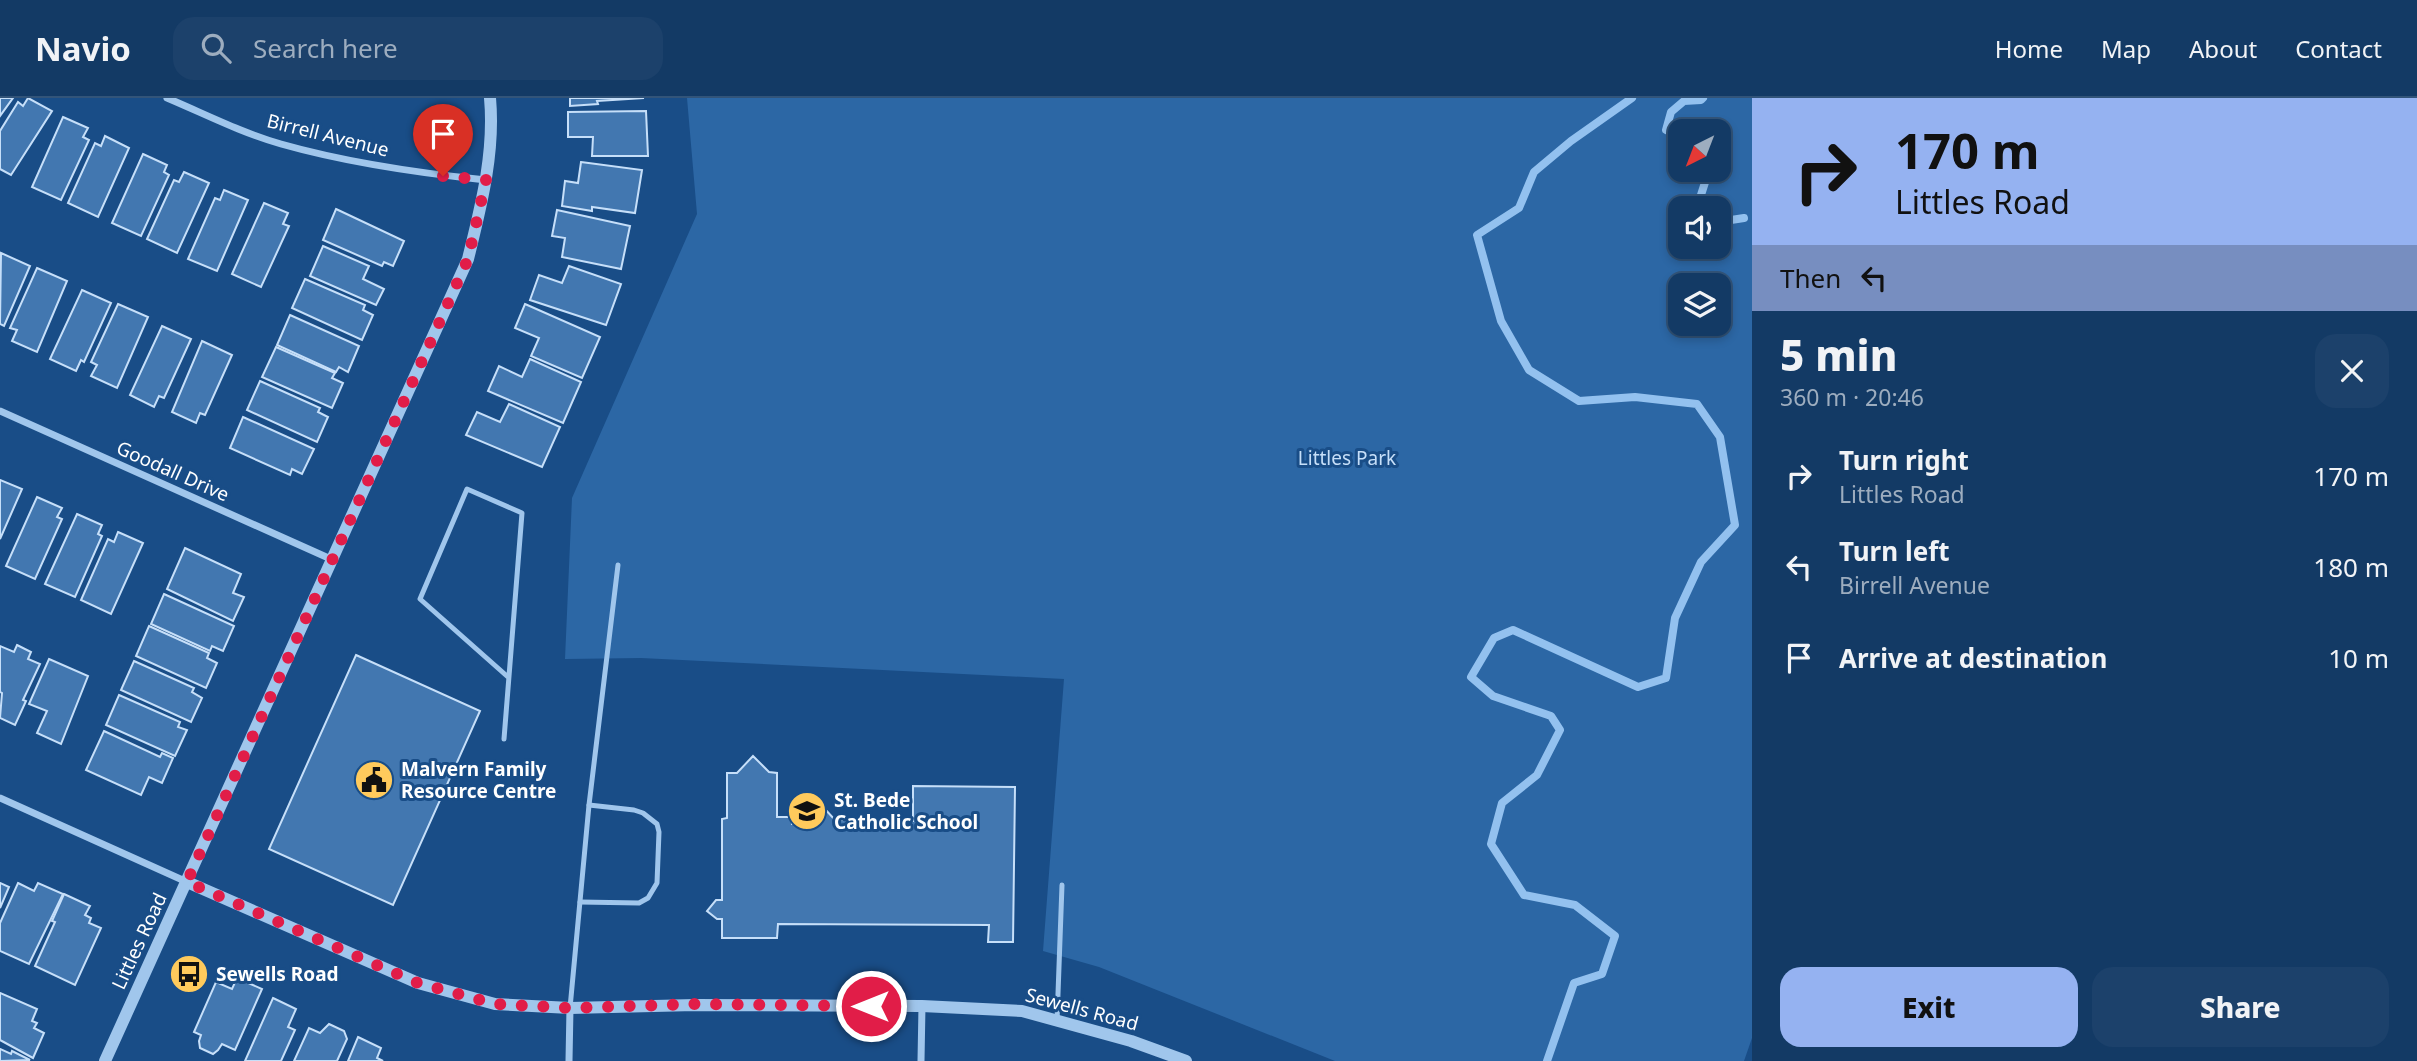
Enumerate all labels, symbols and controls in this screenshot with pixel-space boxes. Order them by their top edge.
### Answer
search box [173,17,663,80]
text: Navio [35,26,131,71]
icon: search [197,29,235,67]
text: Search here [253,30,398,66]
text: Home [1995,32,2063,65]
text: Map [2101,32,2151,65]
text: About [2189,32,2257,65]
text: Contact [2295,32,2382,65]
pin [413,104,473,176]
street label: Birrell Avenue [264,107,392,163]
icon: arrive [424,115,462,153]
text: 170 m [1895,117,2040,183]
north arrow [1668,119,1731,182]
map controls [1668,119,1731,336]
icon: right [1780,126,1871,217]
text: Littles Road [1895,180,2070,223]
button: sound [1668,196,1731,259]
icon: left [1855,259,1893,297]
text: Then [1780,260,1841,296]
button: layers [1668,273,1731,336]
text: 5 min [1780,326,1897,383]
button: close [2315,334,2389,408]
text: 360 m · 20:46 [1780,381,1924,413]
street label: Goodall Drive [112,435,234,507]
text: Turn right [1839,442,1969,478]
park label: Littles Park [1298,445,1396,471]
icon: right [1780,457,1818,495]
text: 170 m [2313,458,2389,494]
text: Littles Road [1839,478,1965,510]
text: Turn left [1839,533,1950,569]
icon: left [1780,548,1818,586]
text: 180 m [2313,549,2389,585]
text: Birrell Avenue [1839,569,1990,601]
icon: arrive [1780,639,1818,677]
text: Arrive at destination [1839,640,2108,676]
text: 10 m [2328,640,2389,676]
place label: Malvern Family Resource Centre [401,756,556,804]
public building icon: Malvern Family Resource Centre [353,759,395,801]
place label: St. Bede Catholic School [834,787,978,835]
school or university icon: St. Bede Catholic School [786,790,828,832]
street label: Littles Road [105,888,173,994]
bus stop icon: Sewells Road [168,953,210,995]
place label: Sewells Road [216,961,339,987]
button: Exit [1780,967,2078,1047]
button: Share [2092,967,2389,1047]
position arrow [834,969,908,1043]
street label: Sewells Road [1023,981,1141,1037]

